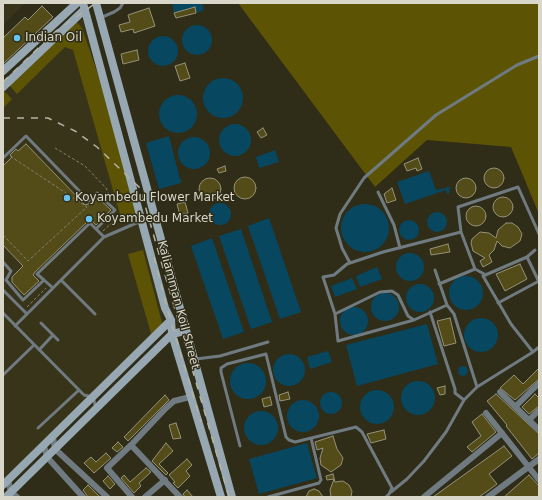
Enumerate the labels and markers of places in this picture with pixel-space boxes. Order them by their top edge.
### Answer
place label: Indian Oil [25,31,82,45]
marker: Indian Oil [12,33,22,43]
place label: Koyambedu Flower Market [75,191,235,205]
marker: Koyambedu Flower Market [62,193,72,203]
place label: Koyambedu Market [97,212,213,226]
marker: Koyambedu Market [84,214,94,224]

